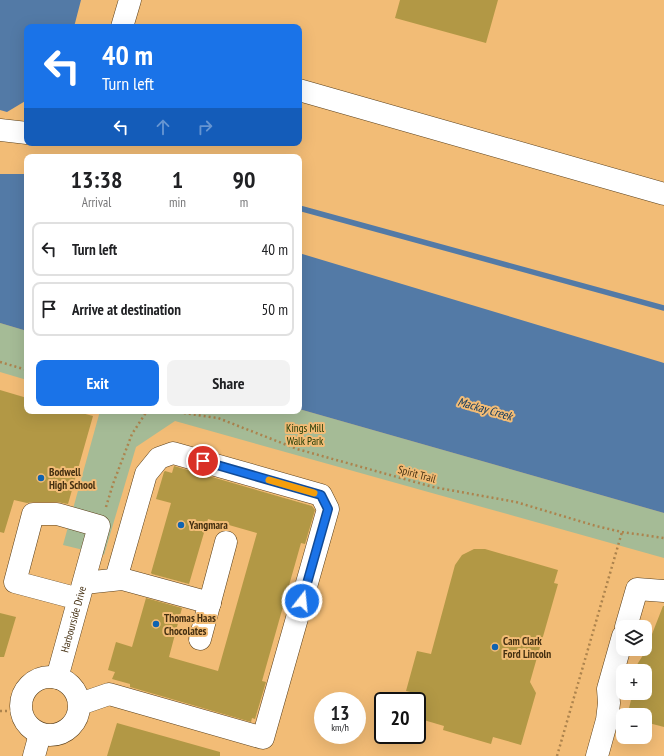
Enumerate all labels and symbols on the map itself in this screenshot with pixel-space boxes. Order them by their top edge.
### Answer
water label: Mackay Creek [456,394,515,424]
park label: Kings Mill Walk Park [286,421,324,448]
pin [186,444,220,478]
street label: Spirit Trail [396,462,438,486]
place label: Bodwell High School [49,465,96,492]
marker: Bodwell High School [36,473,46,483]
place label: Yangmara [188,518,228,532]
marker: Yangmara [176,520,186,530]
position arrow [281,580,323,622]
street label: Harbourside Drive [57,584,89,654]
place label: Thomas Haas Chocolates [164,611,216,638]
marker: Thomas Haas Chocolates [151,619,161,629]
place label: Cam Clark Ford Lincoln [503,634,551,661]
marker: Cam Clark Ford Lincoln [490,642,500,652]
speed limit sign: 20 [374,692,426,744]

